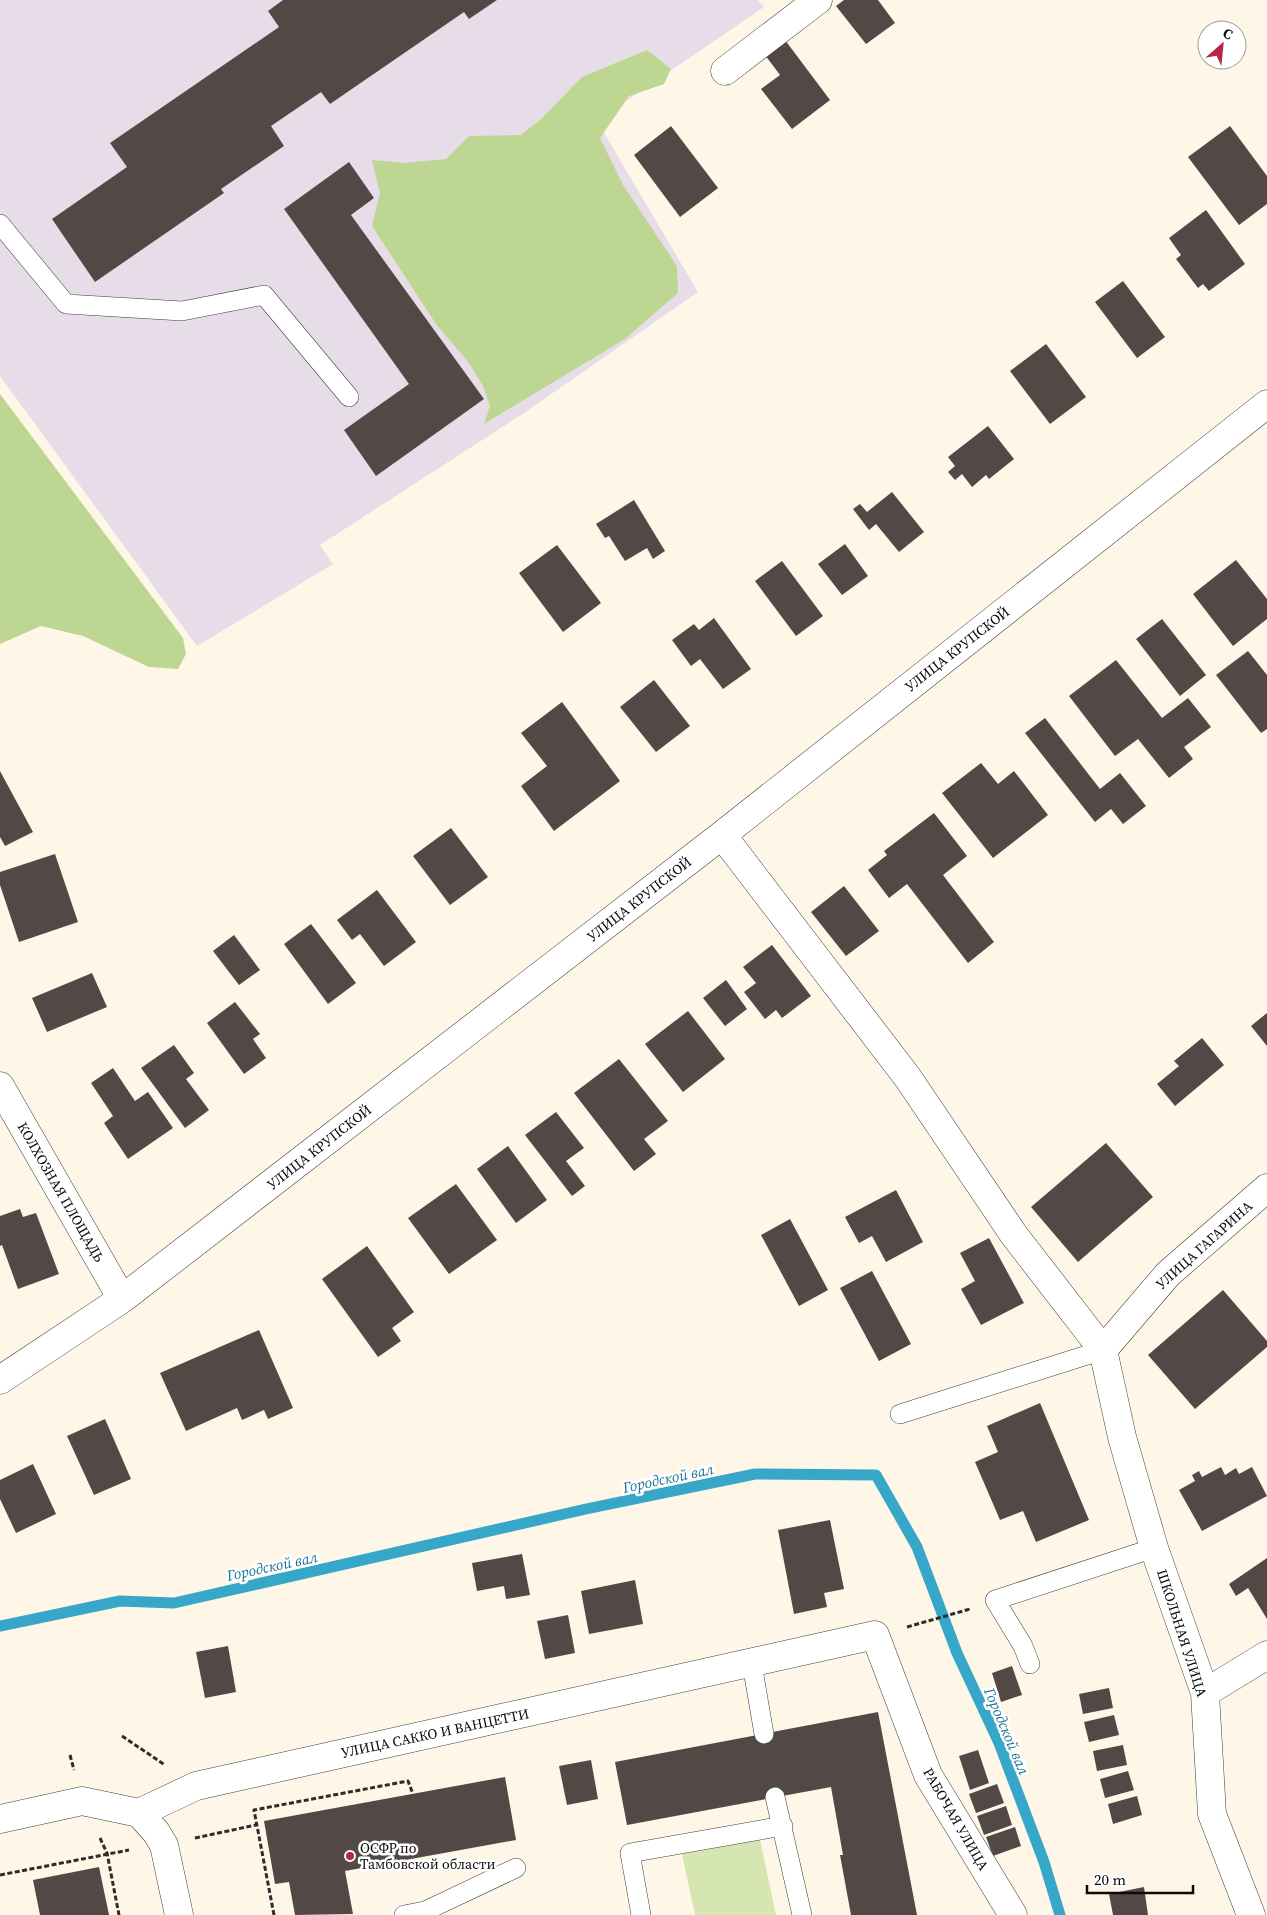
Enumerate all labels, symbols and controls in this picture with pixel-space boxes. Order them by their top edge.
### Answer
north arrow [1197,20,1247,70]
text: С [1219,23,1237,44]
street label: УЛИЦА КРУПСКОЙ [900,602,1014,696]
street label: УЛИЦА КРУПСКОЙ [582,852,696,946]
street label: УЛИЦА КРУПСКОЙ [262,1100,376,1194]
street label: КОЛХОЗНАЯ ПЛОЩАДЬ [13,1118,109,1266]
street label: УЛИЦА ГАГАРИНА [1151,1196,1257,1294]
water label: Городской вал [620,1458,716,1498]
water label: Городской вал [224,1546,320,1586]
street label: ШКОЛЬНАЯ УЛИЦА [1152,1567,1212,1700]
water label: Городской вал [979,1683,1035,1778]
street label: УЛИЦА САККО И ВАНЦЕТТИ [339,1703,531,1763]
street label: РАБОЧАЯ УЛИЦА [918,1764,994,1875]
place label: ОСФР по Тамбовской области [360,1838,495,1874]
marker: ОСФР по Тамбовской области [344,1850,356,1862]
scale bar [1087,1862,1193,1894]
text: 20 m [1094,1869,1126,1890]

